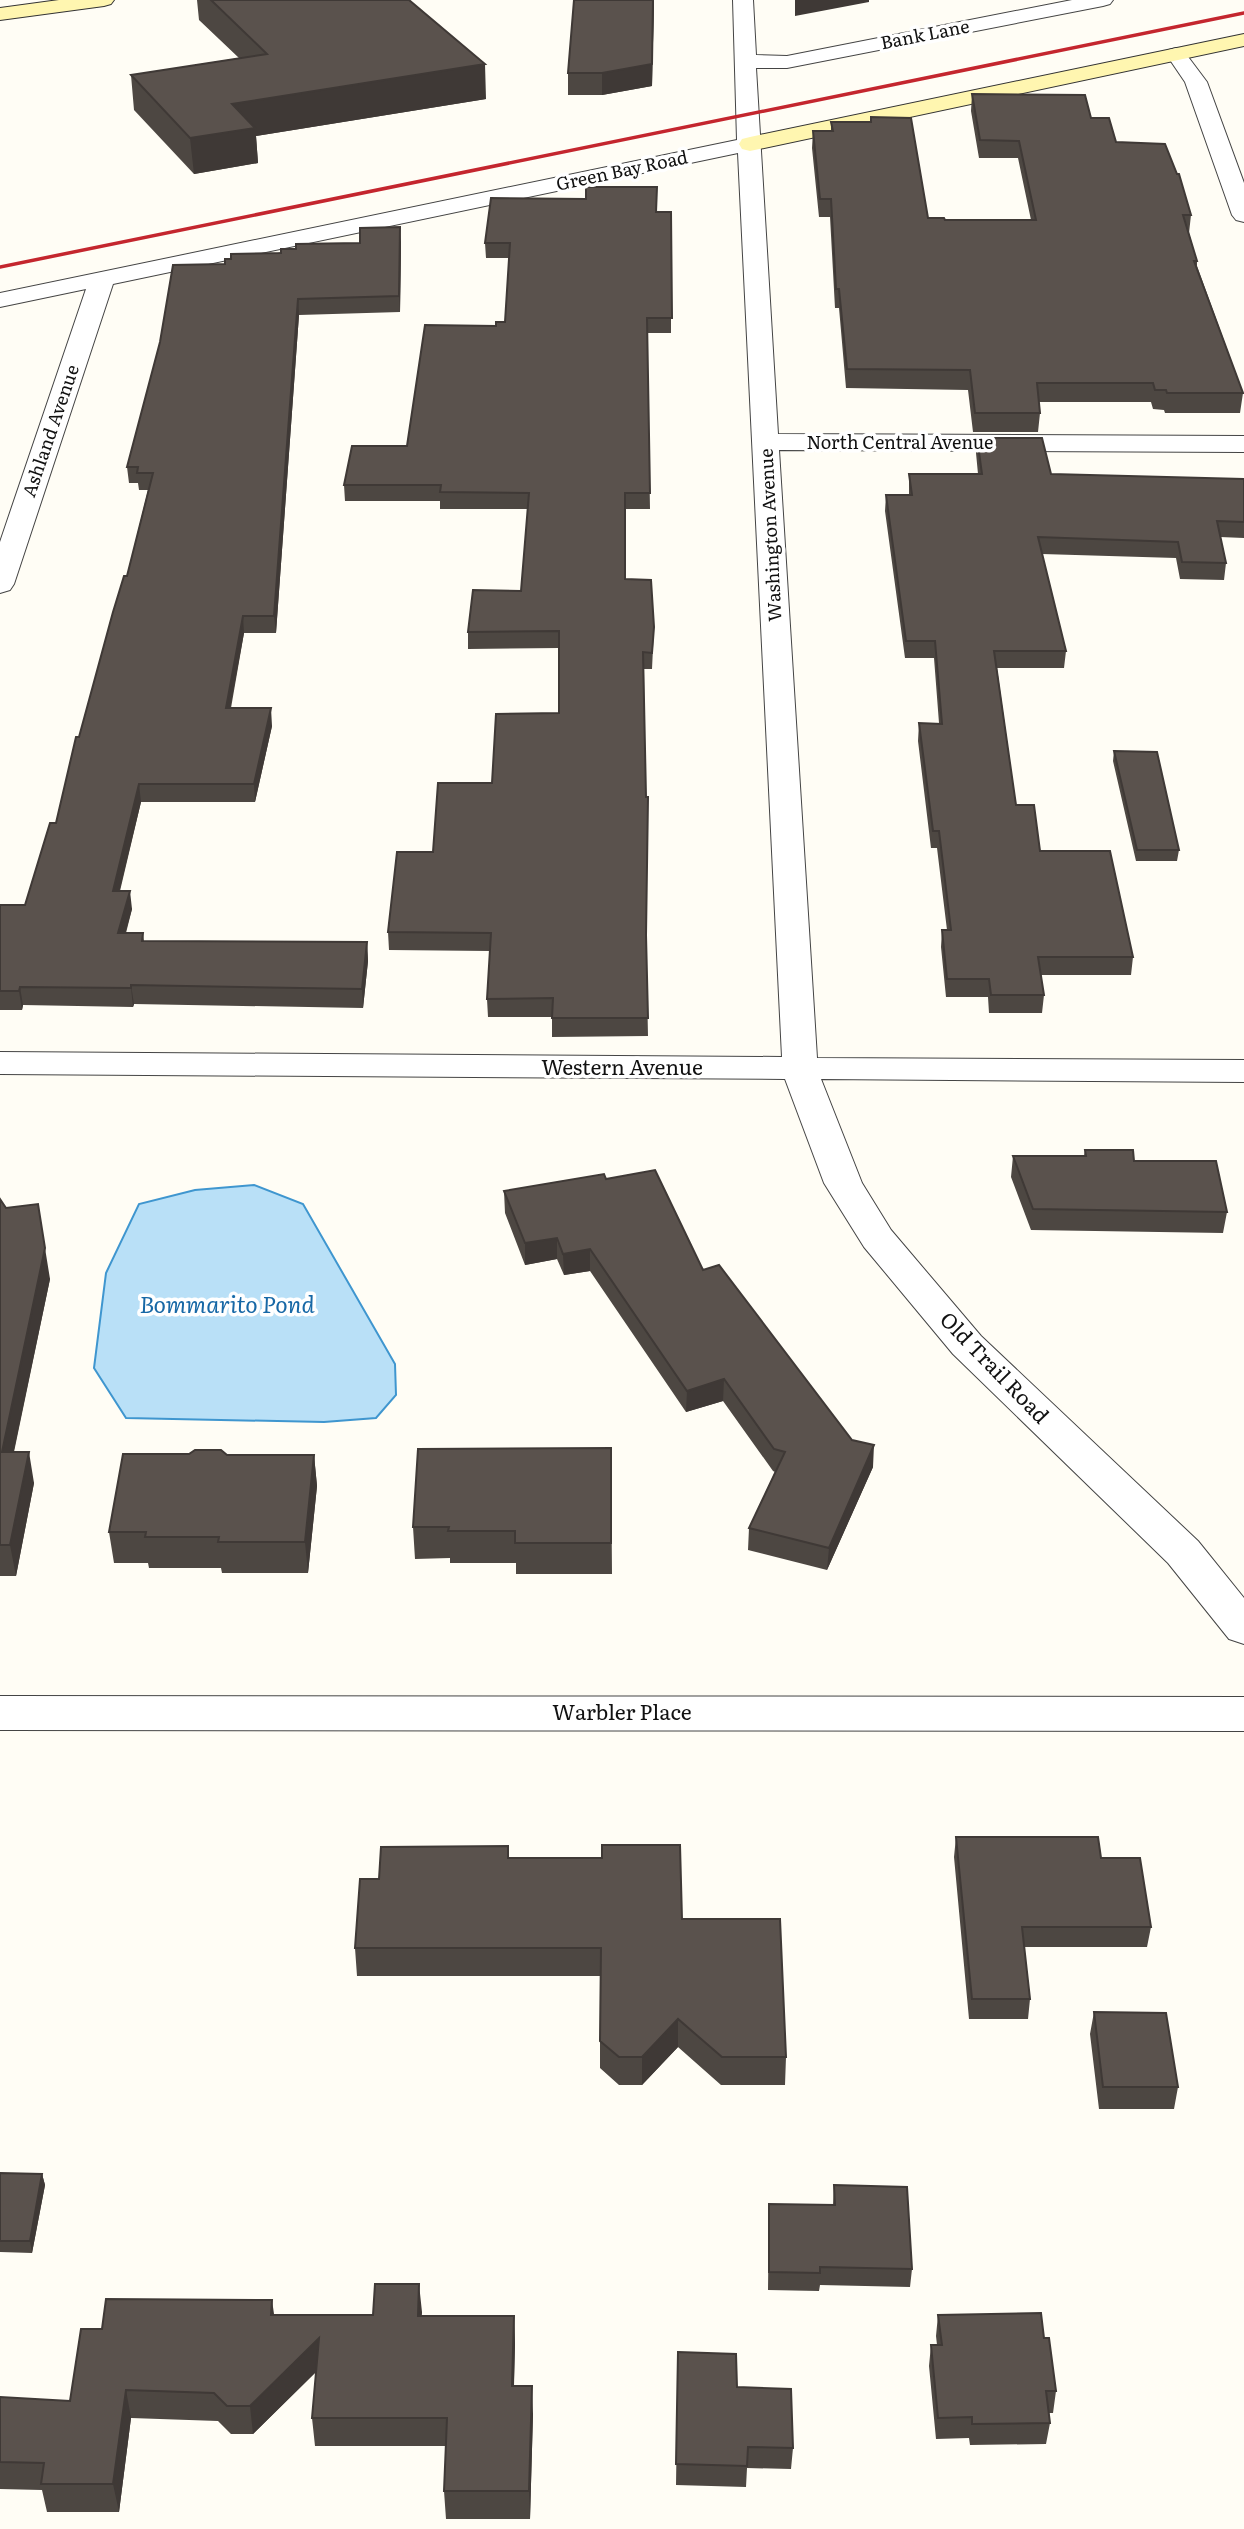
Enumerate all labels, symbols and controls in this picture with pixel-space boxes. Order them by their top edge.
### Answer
street label: Bank Lane [878,12,971,55]
street label: Green Bay Road [553,142,690,197]
street label: Ashland Avenue [14,361,85,500]
street label: North Central Avenue [807,428,993,455]
street label: Washington Avenue [751,448,788,622]
street label: Western Avenue [541,1050,703,1081]
water label: Bommarito Pond [139,1286,315,1320]
street label: Old Trail Road [934,1303,1057,1429]
street label: Warbler Place [552,1695,692,1726]

